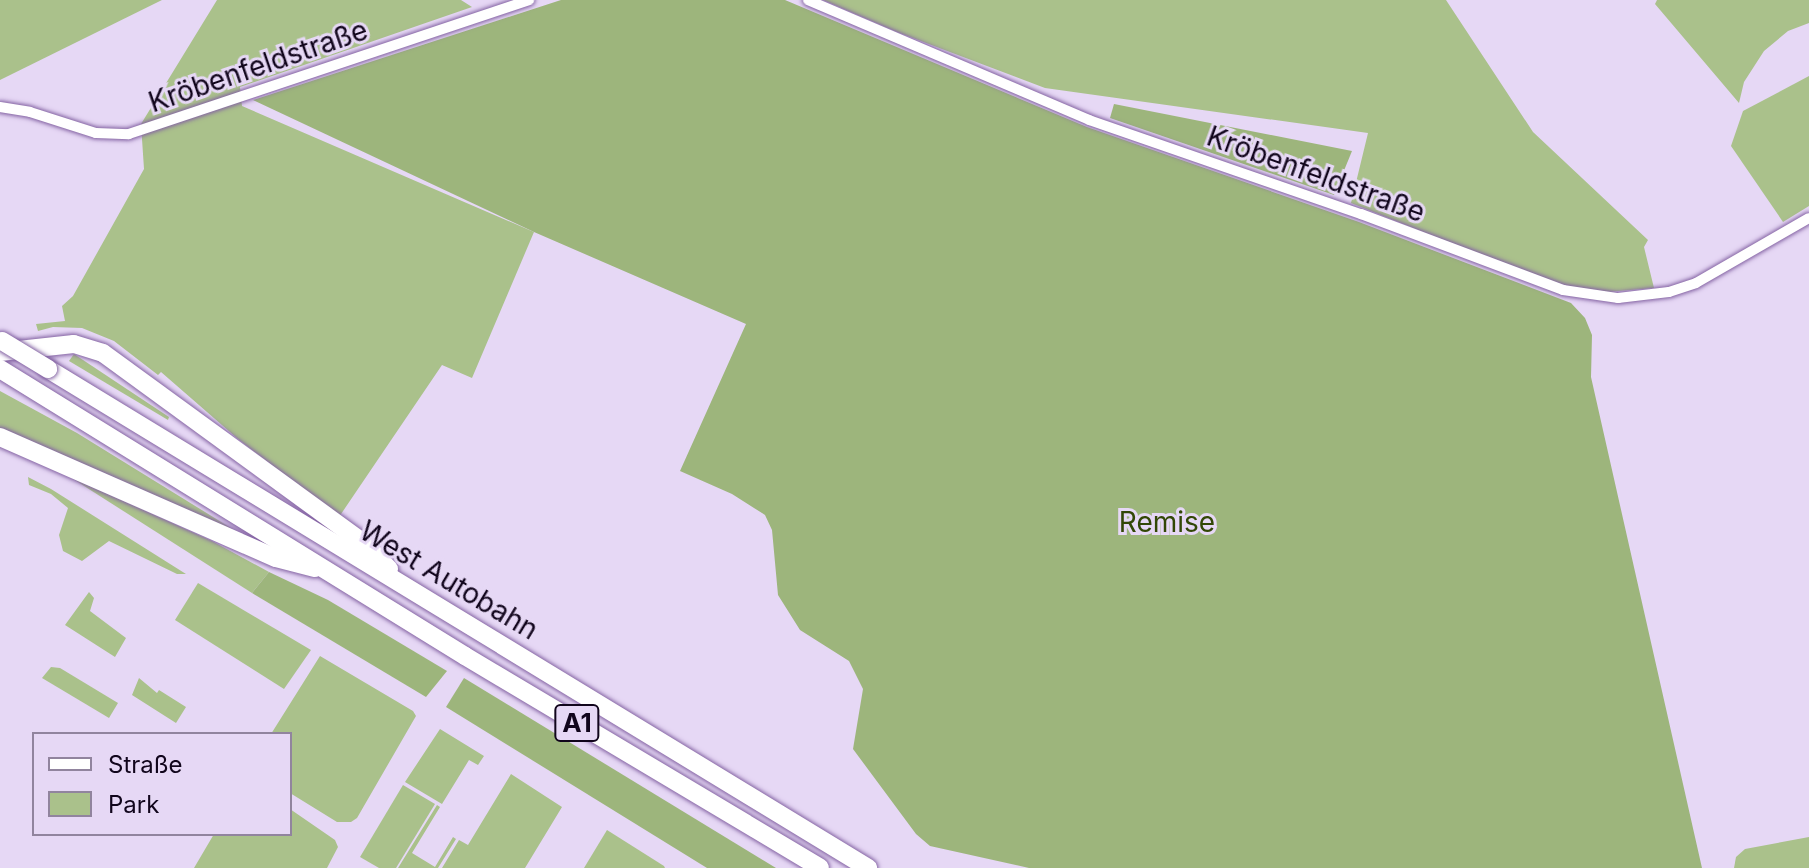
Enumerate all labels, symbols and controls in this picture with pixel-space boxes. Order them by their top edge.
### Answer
street label: Kröbenfeldstraße [144,13,372,119]
street label: Kröbenfeldstraße [1203,119,1429,229]
park label: Remise [1119,505,1215,539]
street label: West Autobahn [354,514,544,646]
road number: A1 [553,701,601,745]
legend [32,732,292,836]
text: Straße [108,750,183,779]
text: Park [108,790,159,819]

